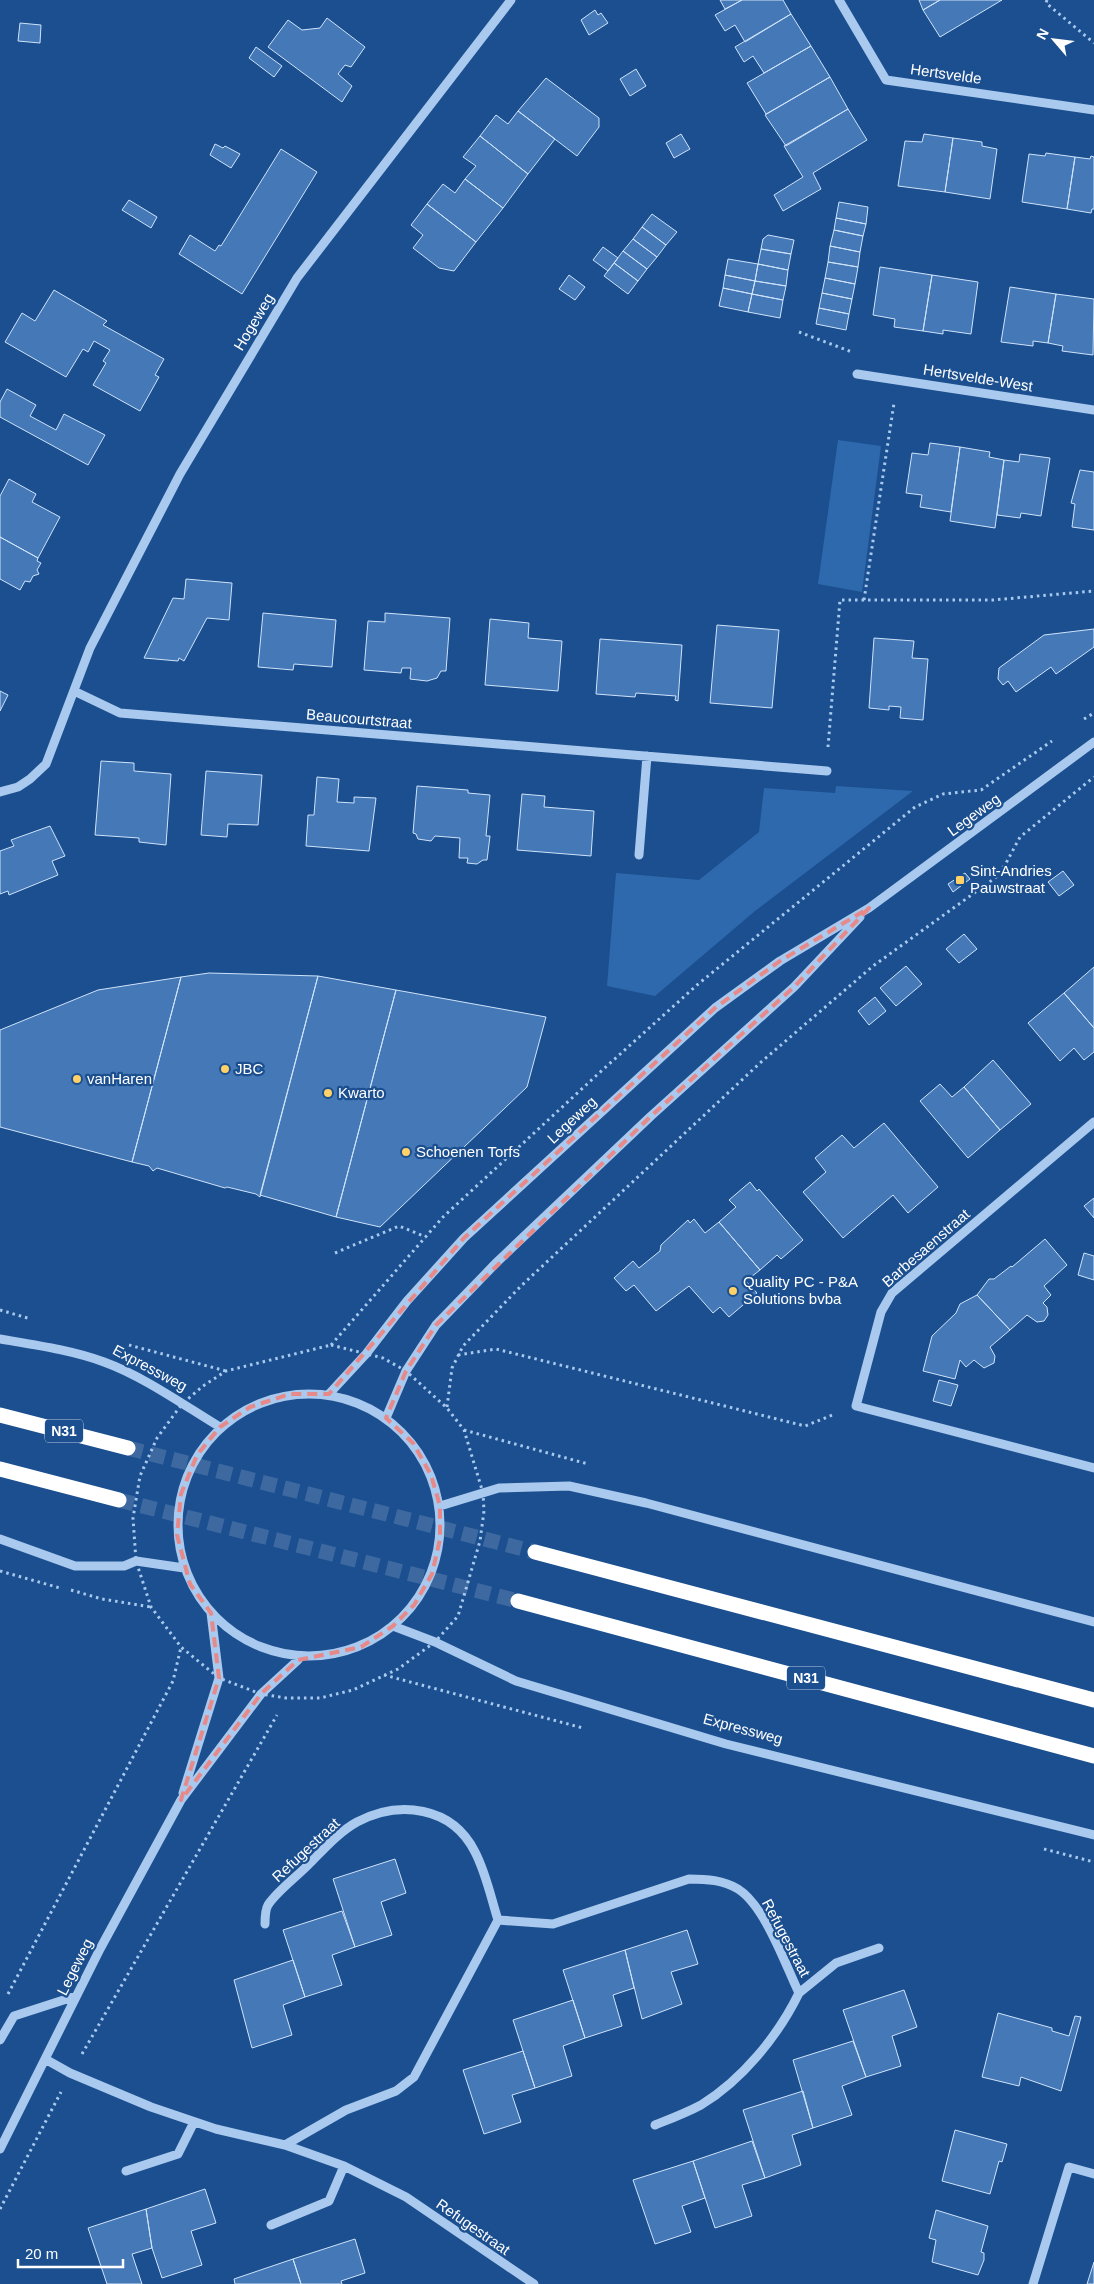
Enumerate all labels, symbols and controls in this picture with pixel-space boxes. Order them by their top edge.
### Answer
north arrow [1029,15,1079,65]
text: N [1033,26,1052,42]
street label: Hertsvelde [909,60,983,87]
street label: Hogeweg [230,290,277,353]
street label: Hertsvelde-West [922,360,1035,395]
street label: Beaucourtstraat [306,705,413,732]
street label: Legeweg [944,790,1003,839]
place label: Sint-Andries Pauwstraat [970,862,1052,896]
marker: Sint-Andries Pauwstraat [954,874,966,886]
place label: JBC [235,1060,264,1077]
marker: JBC [219,1063,231,1075]
place label: vanHaren [87,1070,152,1087]
marker: vanHaren [71,1073,83,1085]
place label: Kwarto [338,1084,385,1101]
marker: Kwarto [322,1087,334,1099]
street label: Legeweg [544,1093,600,1147]
place label: Schoenen Torfs [416,1143,520,1160]
marker: Schoenen Torfs [400,1146,412,1158]
street label: Barbesaenstraat [879,1205,973,1290]
place label: Quality PC - P&A Solutions bvba [743,1273,858,1307]
marker: Quality PC - P&A Solutions bvba [727,1285,739,1297]
street label: Expressweg [110,1341,190,1394]
road number: N31 [45,1420,83,1442]
road number: N31 [787,1666,825,1690]
street label: Expressweg [701,1710,785,1747]
street label: Refugestraat [268,1814,343,1885]
street label: Refugestraat [759,1896,814,1980]
street label: Legeweg [53,1936,96,1998]
street label: Refugestraat [433,2195,514,2259]
scale bar [18,2236,122,2268]
text: 20 m [25,2245,58,2262]

